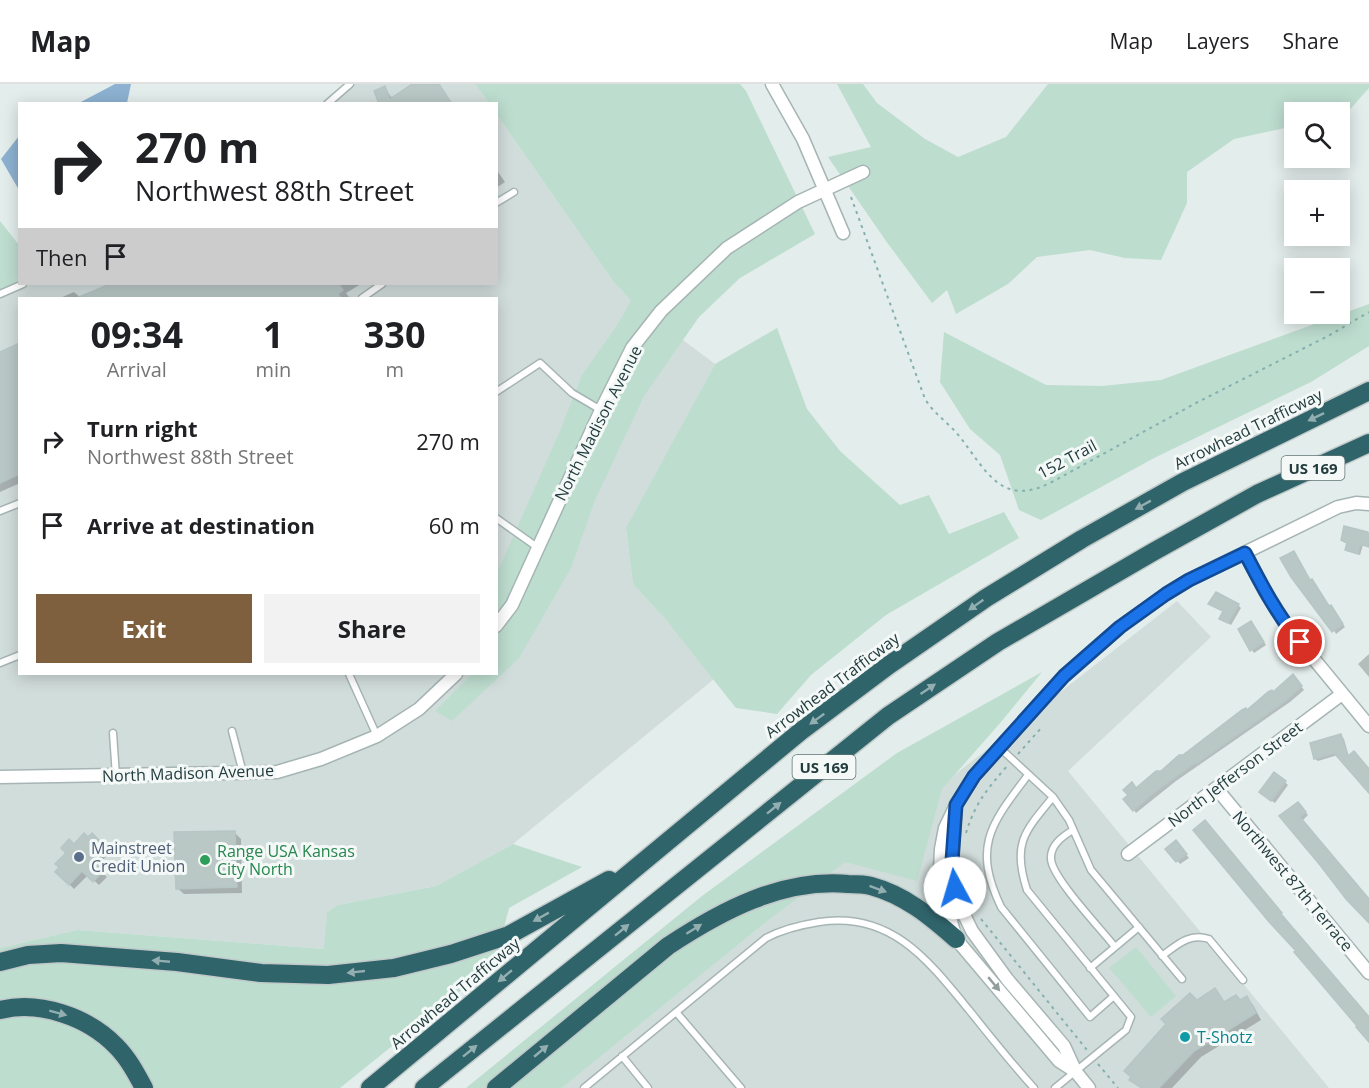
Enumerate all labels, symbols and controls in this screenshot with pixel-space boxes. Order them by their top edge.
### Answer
text: Map [30,22,91,60]
text: Map [1110,27,1153,55]
text: Layers [1186,27,1250,55]
text: Share [1283,27,1339,55]
map controls [1284,102,1350,324]
button: search [1284,102,1350,168]
text: 270 m [135,118,259,175]
icon: right [36,126,114,204]
text: Northwest 88th Street [135,172,414,209]
button: + [1284,180,1350,246]
icon: arrive [99,240,132,273]
text: Then [36,242,87,272]
button: − [1284,258,1350,324]
text: 09:34 [90,310,183,359]
text: 1 [263,310,284,359]
text: 330 [364,310,426,359]
street label: North Madison Avenue [549,341,647,505]
text: Arrival [107,356,167,383]
text: min [255,356,291,383]
text: m [385,356,404,383]
street label: Arrowhead Trafficway [1170,383,1327,475]
one-way arrow [1308,412,1325,421]
text: Turn right [87,413,198,443]
icon: right [36,425,69,458]
text: 270 m [416,426,480,456]
street label: 152 Trail [1034,434,1100,484]
text: Northwest 88th Street [87,443,294,470]
road number: US 169 [1282,456,1344,480]
one-way arrow [1134,500,1151,510]
icon: arrive [36,509,69,542]
text: Arrive at destination [87,510,315,540]
text: 60 m [429,510,480,540]
button: Exit [36,594,252,663]
button: Share [264,594,480,663]
one-way arrow [968,599,984,611]
pin [1274,616,1325,667]
icon: arrive [1283,625,1316,658]
street label: Arrowhead Trafficway [760,627,904,743]
one-way arrow [920,683,936,695]
one-way arrow [810,713,826,725]
street label: North Jefferson Street [1163,716,1307,832]
road number: US 169 [792,755,856,779]
street label: North Madison Avenue [102,759,274,787]
one-way arrow [766,801,782,814]
street label: Northwest 87th Terrace [1228,806,1358,956]
place label: Mainstreet Credit Union [91,837,185,877]
place label: Range USA Kansas City North [217,840,355,880]
marker: Mainstreet Credit Union [72,850,86,864]
marker: Range USA Kansas City North [198,853,212,867]
position arrow [923,856,987,920]
one-way arrow [870,885,888,895]
one-way arrow [532,912,549,922]
one-way arrow [614,923,630,936]
one-way arrow [686,924,702,935]
street label: Arrowhead Trafficway [386,932,525,1054]
one-way arrow [152,956,171,966]
one-way arrow [346,967,365,977]
one-way arrow [498,969,513,982]
one-way arrow [987,976,1000,991]
one-way arrow [49,1009,67,1018]
place label: T-Shotz [1197,1026,1252,1048]
marker: T-Shotz [1178,1030,1192,1044]
one-way arrow [533,1044,549,1057]
one-way arrow [462,1046,477,1058]

